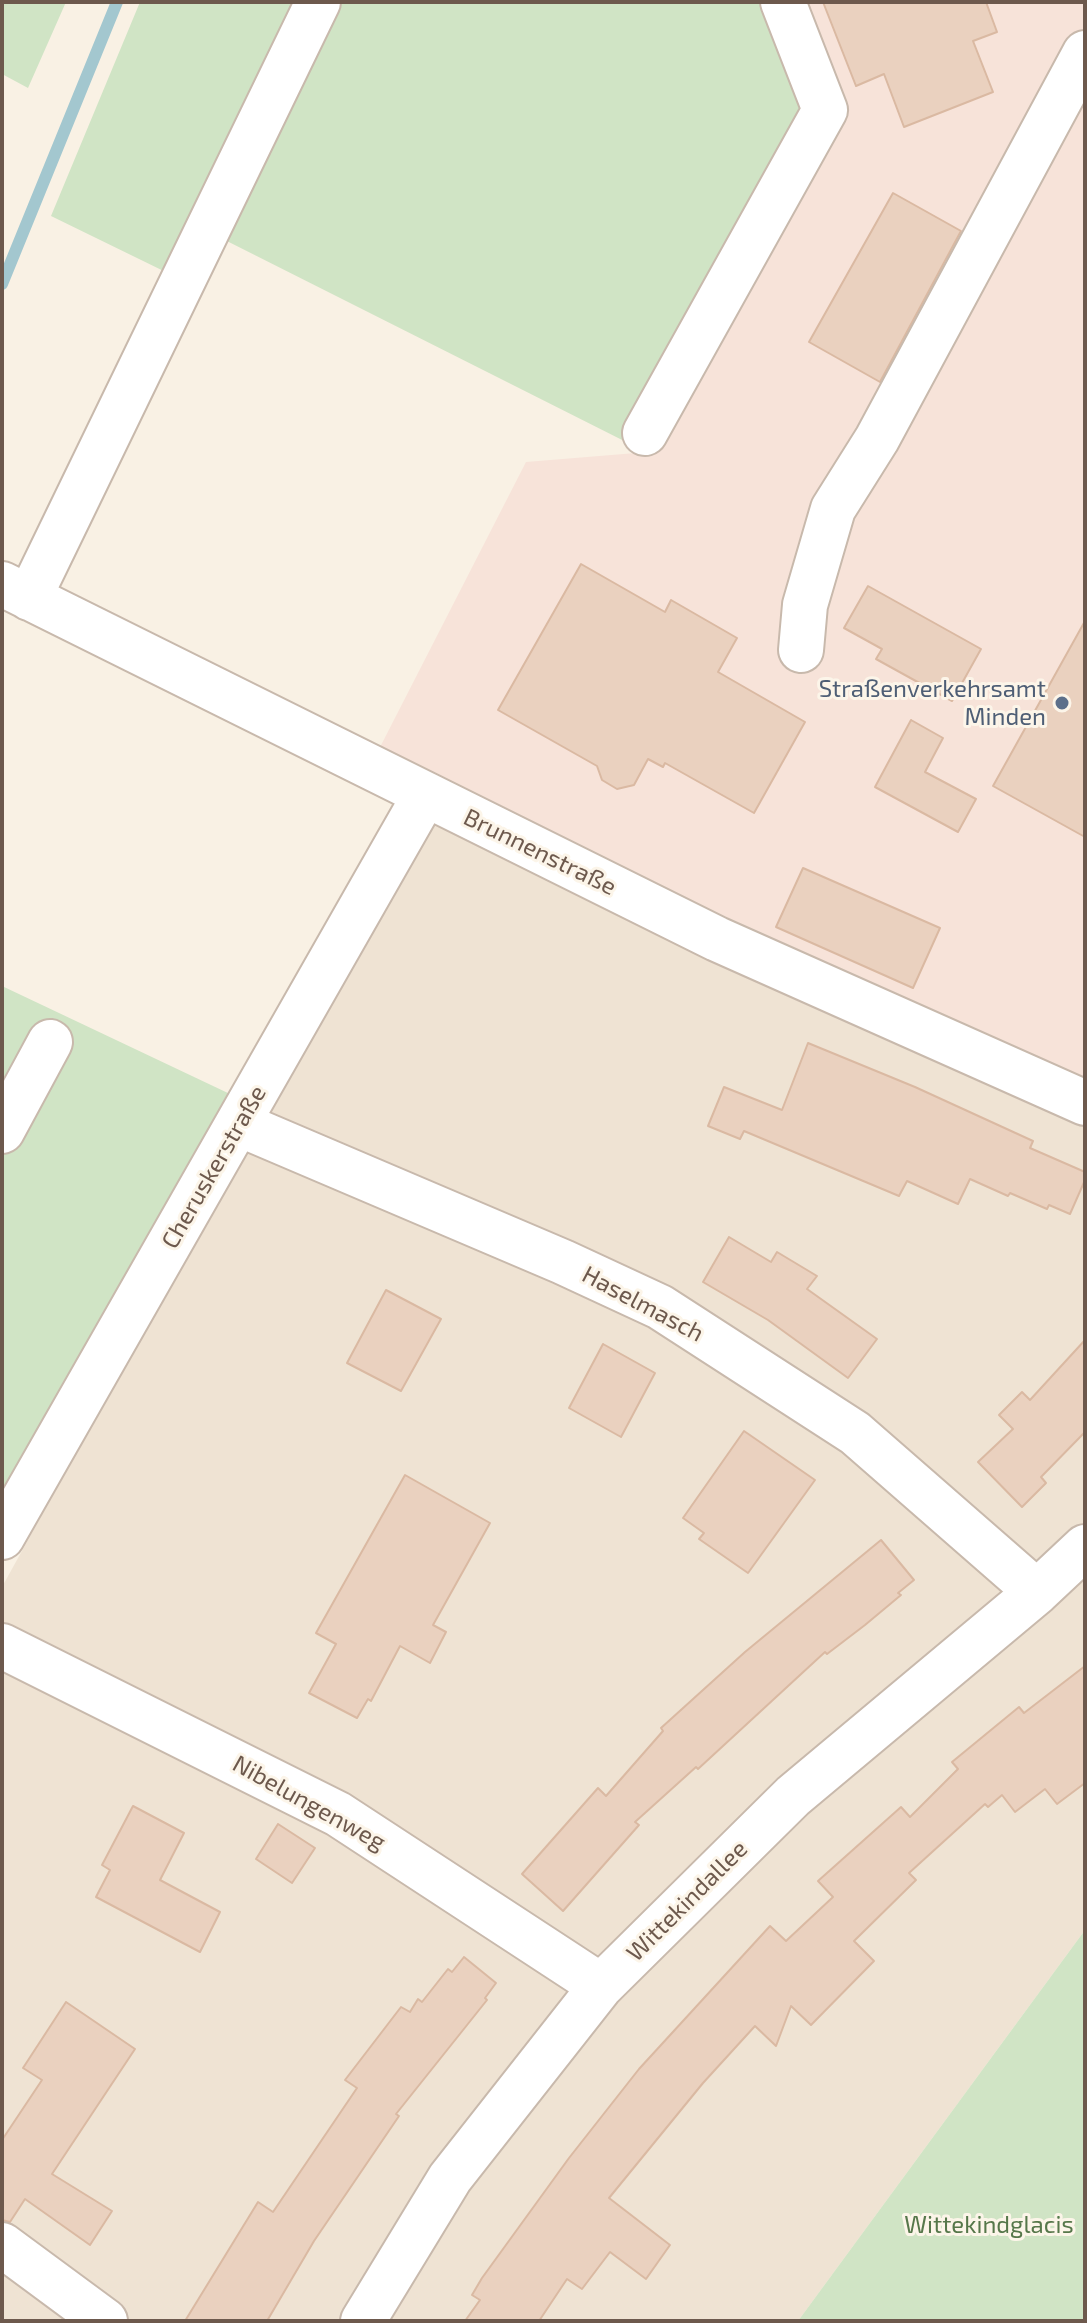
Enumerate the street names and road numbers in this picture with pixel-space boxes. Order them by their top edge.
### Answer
street label: Brunnenstraße [459,803,621,901]
street label: Cheruskerstraße [156,1080,272,1254]
street label: Haselmasch [577,1260,709,1348]
street label: Nibelungenweg [228,1749,390,1857]
street label: Wittekindallee [621,1835,753,1967]

